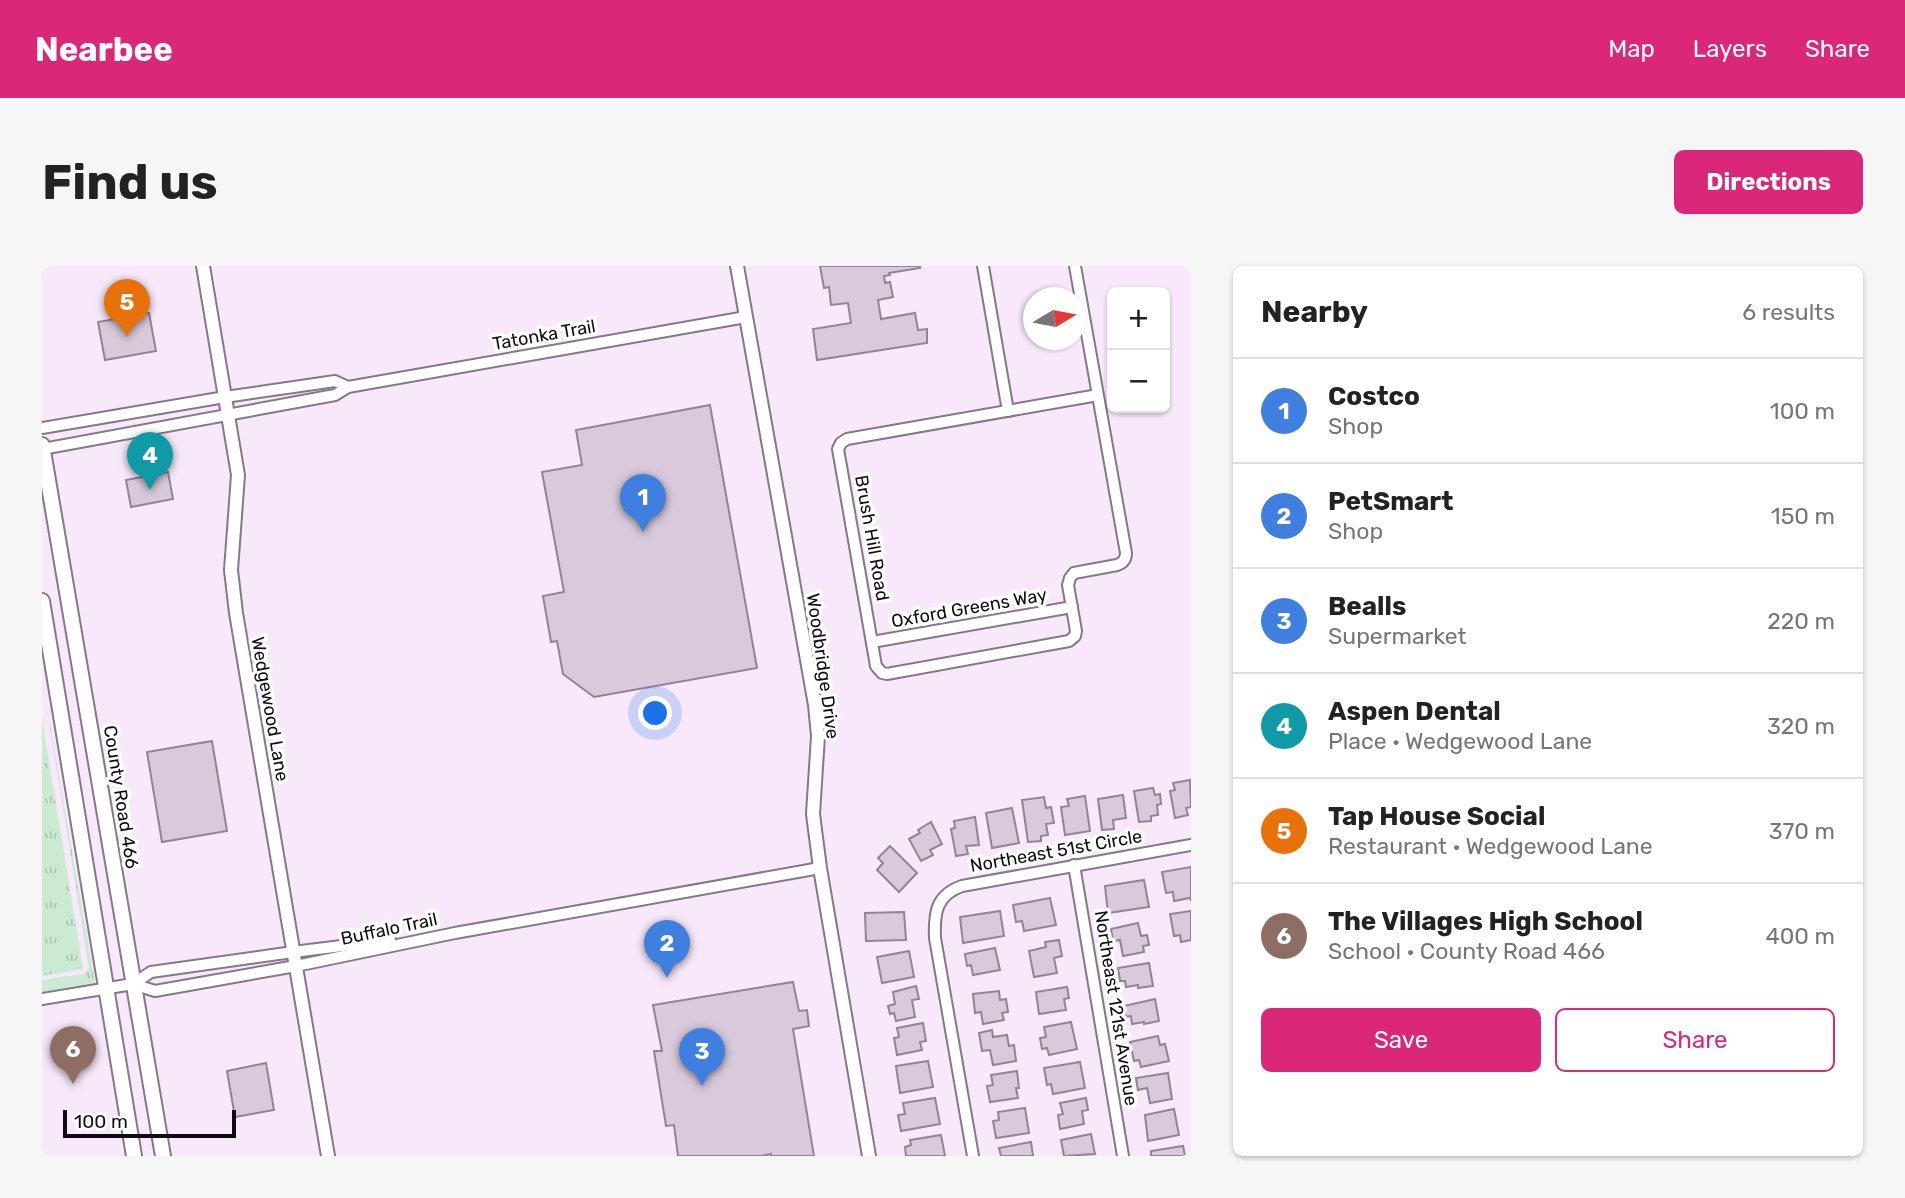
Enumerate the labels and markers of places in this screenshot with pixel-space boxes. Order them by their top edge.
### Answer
pin: 5 [104,279,150,337]
pin: 4 [127,432,173,490]
pin: 1 [620,474,666,532]
pin: 2 [644,920,690,978]
pin: 6 [50,1026,96,1084]
pin: 3 [679,1028,725,1086]

